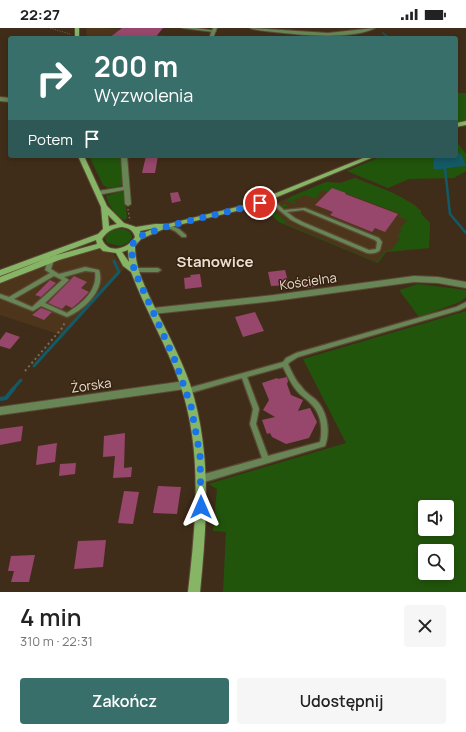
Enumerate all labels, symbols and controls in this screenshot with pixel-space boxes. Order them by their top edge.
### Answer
text: 22:27 [20,4,60,25]
text: 200 m [94,47,178,85]
icon: right [28,52,80,104]
text: Wyzwolenia [94,83,193,107]
icon: arrive [81,128,103,150]
text: Potem [28,129,73,150]
pin [243,186,277,220]
icon: arrive [249,192,271,214]
district label: Stanowice [177,251,253,272]
street label: Kościelna [278,268,338,294]
street label: Żorska [70,373,112,397]
position arrow [180,486,222,528]
map controls [418,500,454,580]
button: sound [418,500,454,536]
button: search [418,544,454,580]
text: 4 min [20,600,82,633]
button: close [404,605,446,647]
text: 310 m · 22:31 [20,632,93,650]
button: Zakończ [20,678,229,724]
button: Udostępnij [237,678,446,724]

